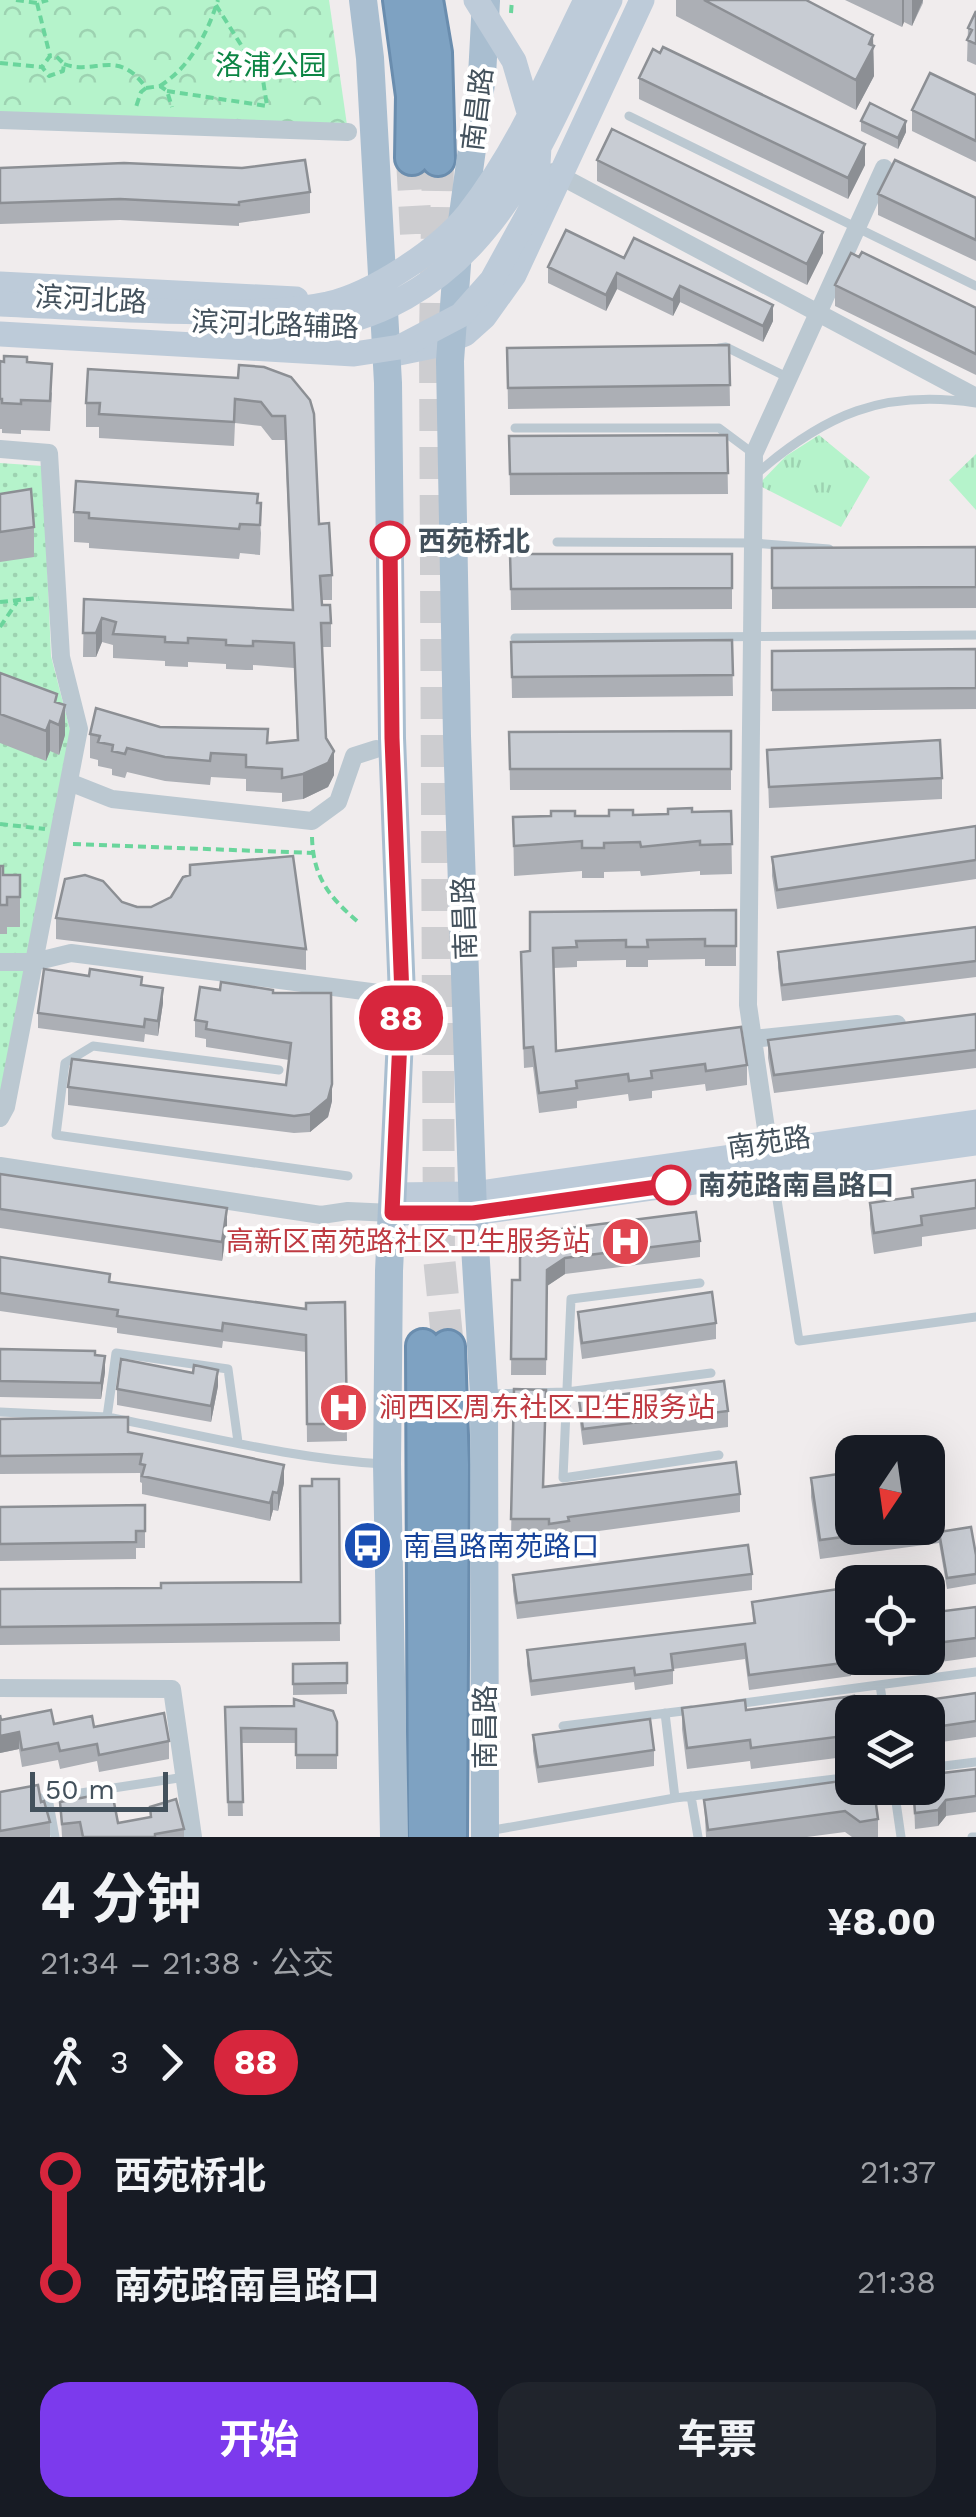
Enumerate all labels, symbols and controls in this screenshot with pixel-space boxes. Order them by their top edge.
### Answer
park label: 洛浦公园 [215,49,327,82]
street label: 南昌路 [456,65,499,153]
street label: 滨河北路 [34,280,148,319]
street label: 滨河北路辅路 [190,305,360,344]
marker: 西苑桥北 [371,522,409,560]
place label: 西苑桥北 [418,525,530,558]
street label: 南昌路 [447,875,482,961]
line badge: 88 [356,986,446,1050]
text: 88 [379,997,423,1039]
street label: 南苑路 [725,1120,813,1165]
marker: 南苑路南昌路口 [652,1166,690,1204]
place label: 南苑路南昌路口 [698,1169,894,1202]
hospital icon: 高新区南苑路社区卫生服务站 [599,1215,651,1267]
place label: 高新区南苑路社区卫生服务站 [226,1225,590,1258]
hospital icon: 涧西区周东社区卫生服务站 [318,1381,370,1433]
place label: 涧西区周东社区卫生服务站 [379,1391,715,1424]
north arrow [835,1435,945,1545]
map controls [835,1435,945,1805]
bus stop icon: 南昌路南苑路口 [342,1520,394,1572]
place label: 南昌路南苑路口 [403,1530,599,1563]
button: locate [835,1565,945,1675]
street label: 南昌路 [469,1685,502,1769]
button: layers [835,1695,945,1805]
scale bar [30,1767,168,1812]
text: 50 m [45,1773,115,1806]
text: 4 分钟 [40,1867,201,1931]
text: ¥8.00 [827,1900,936,1944]
text: 21:34 – 21:38 · 公交 [40,1944,334,1982]
icon: walk [40,2035,95,2090]
icon: forward [144,2035,199,2090]
text: 88 [234,2041,278,2083]
text: 3 [110,2043,129,2081]
text: 21:37 [860,2153,936,2191]
text: 西苑桥北 [114,2154,266,2198]
text: 21:38 [857,2263,936,2301]
text: 南苑路南昌路口 [114,2264,380,2308]
button: 开始 [40,2382,478,2497]
button: 车票 [498,2382,936,2497]

